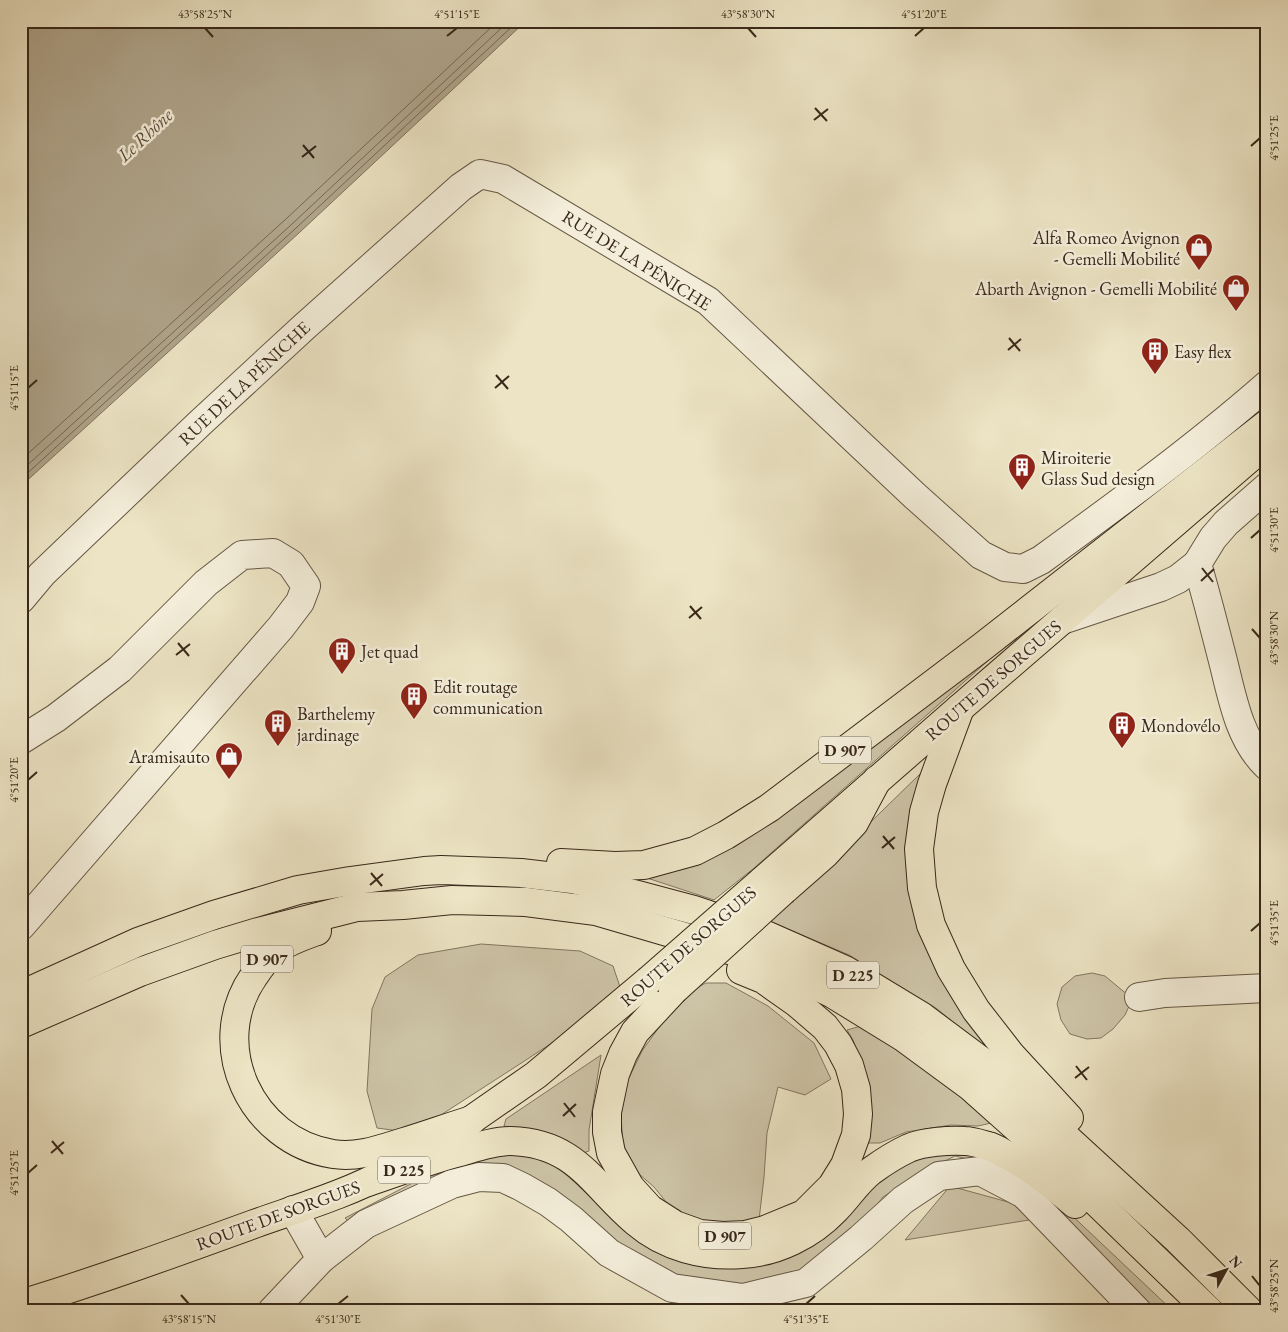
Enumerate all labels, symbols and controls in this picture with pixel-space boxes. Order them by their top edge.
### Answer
text: 43°58'25"N [178,6,232,22]
text: 4°51'15"E [434,6,480,22]
text: 43°58'30"N [721,6,775,22]
text: 4°51'20"E [901,6,947,22]
water label: Le Rhône [111,103,179,168]
text: 4°51'25"E [1266,115,1282,161]
street label: RUE DE LA PÉNICHE [558,205,716,315]
place label: Alfa Romeo Avignon - Gemelli Mobilité [1032,226,1180,270]
shop icon: Alfa Romeo Avignon - Gemelli Mobilité [1184,232,1214,271]
shop icon: Abarth Avignon - Gemelli Mobilité [1221,273,1251,312]
place label: Abarth Avignon - Gemelli Mobilité [974,277,1217,300]
street label: RUE DE LA PÉNICHE [173,316,315,450]
building icon: Easy flex [1140,336,1170,375]
place label: Easy flex [1174,340,1232,363]
text: 4°51'15"E [6,365,22,411]
place label: Miroiterie Glass Sud design [1041,446,1156,490]
building icon: Miroiterie Glass Sud design [1007,452,1037,491]
text: 4°51'30"E [1266,507,1282,553]
text: 43°58'30"N [1266,611,1282,665]
street label: ROUTE DE SORGUES [920,615,1066,745]
building icon: Jet quad [327,636,357,675]
place label: Jet quad [359,640,419,663]
place label: Edit routage communication [433,675,543,719]
building icon: Edit routage communication [399,681,429,720]
place label: Barthelemy jardinage [296,702,375,746]
building icon: Barthelemy jardinage [263,708,293,747]
building icon: Mondovélo [1107,710,1137,749]
place label: Mondovélo [1141,714,1221,737]
road number: D 907 [819,736,871,764]
shop icon: Aramisauto [214,741,244,780]
place label: Aramisauto [128,745,210,768]
text: 4°51'20"E [6,757,22,803]
street label: ROUTE DE SORGUES [615,881,761,1011]
text: 4°51'35"E [1266,900,1282,946]
road number: D 907 [241,946,293,972]
road number: D 225 [827,962,879,988]
text: 4°51'25"E [6,1150,22,1196]
road number: D 225 [378,1156,430,1184]
street label: ROUTE DE SORGUES [193,1175,363,1255]
road number: D 907 [699,1222,751,1250]
north arrow [1200,1244,1250,1294]
text: N [1225,1252,1247,1272]
text: 43°58'25"N [1266,1259,1282,1313]
text: 43°58'15"N [162,1311,216,1327]
text: 4°51'30"E [315,1311,361,1327]
text: 4°51'35"E [783,1311,829,1327]

